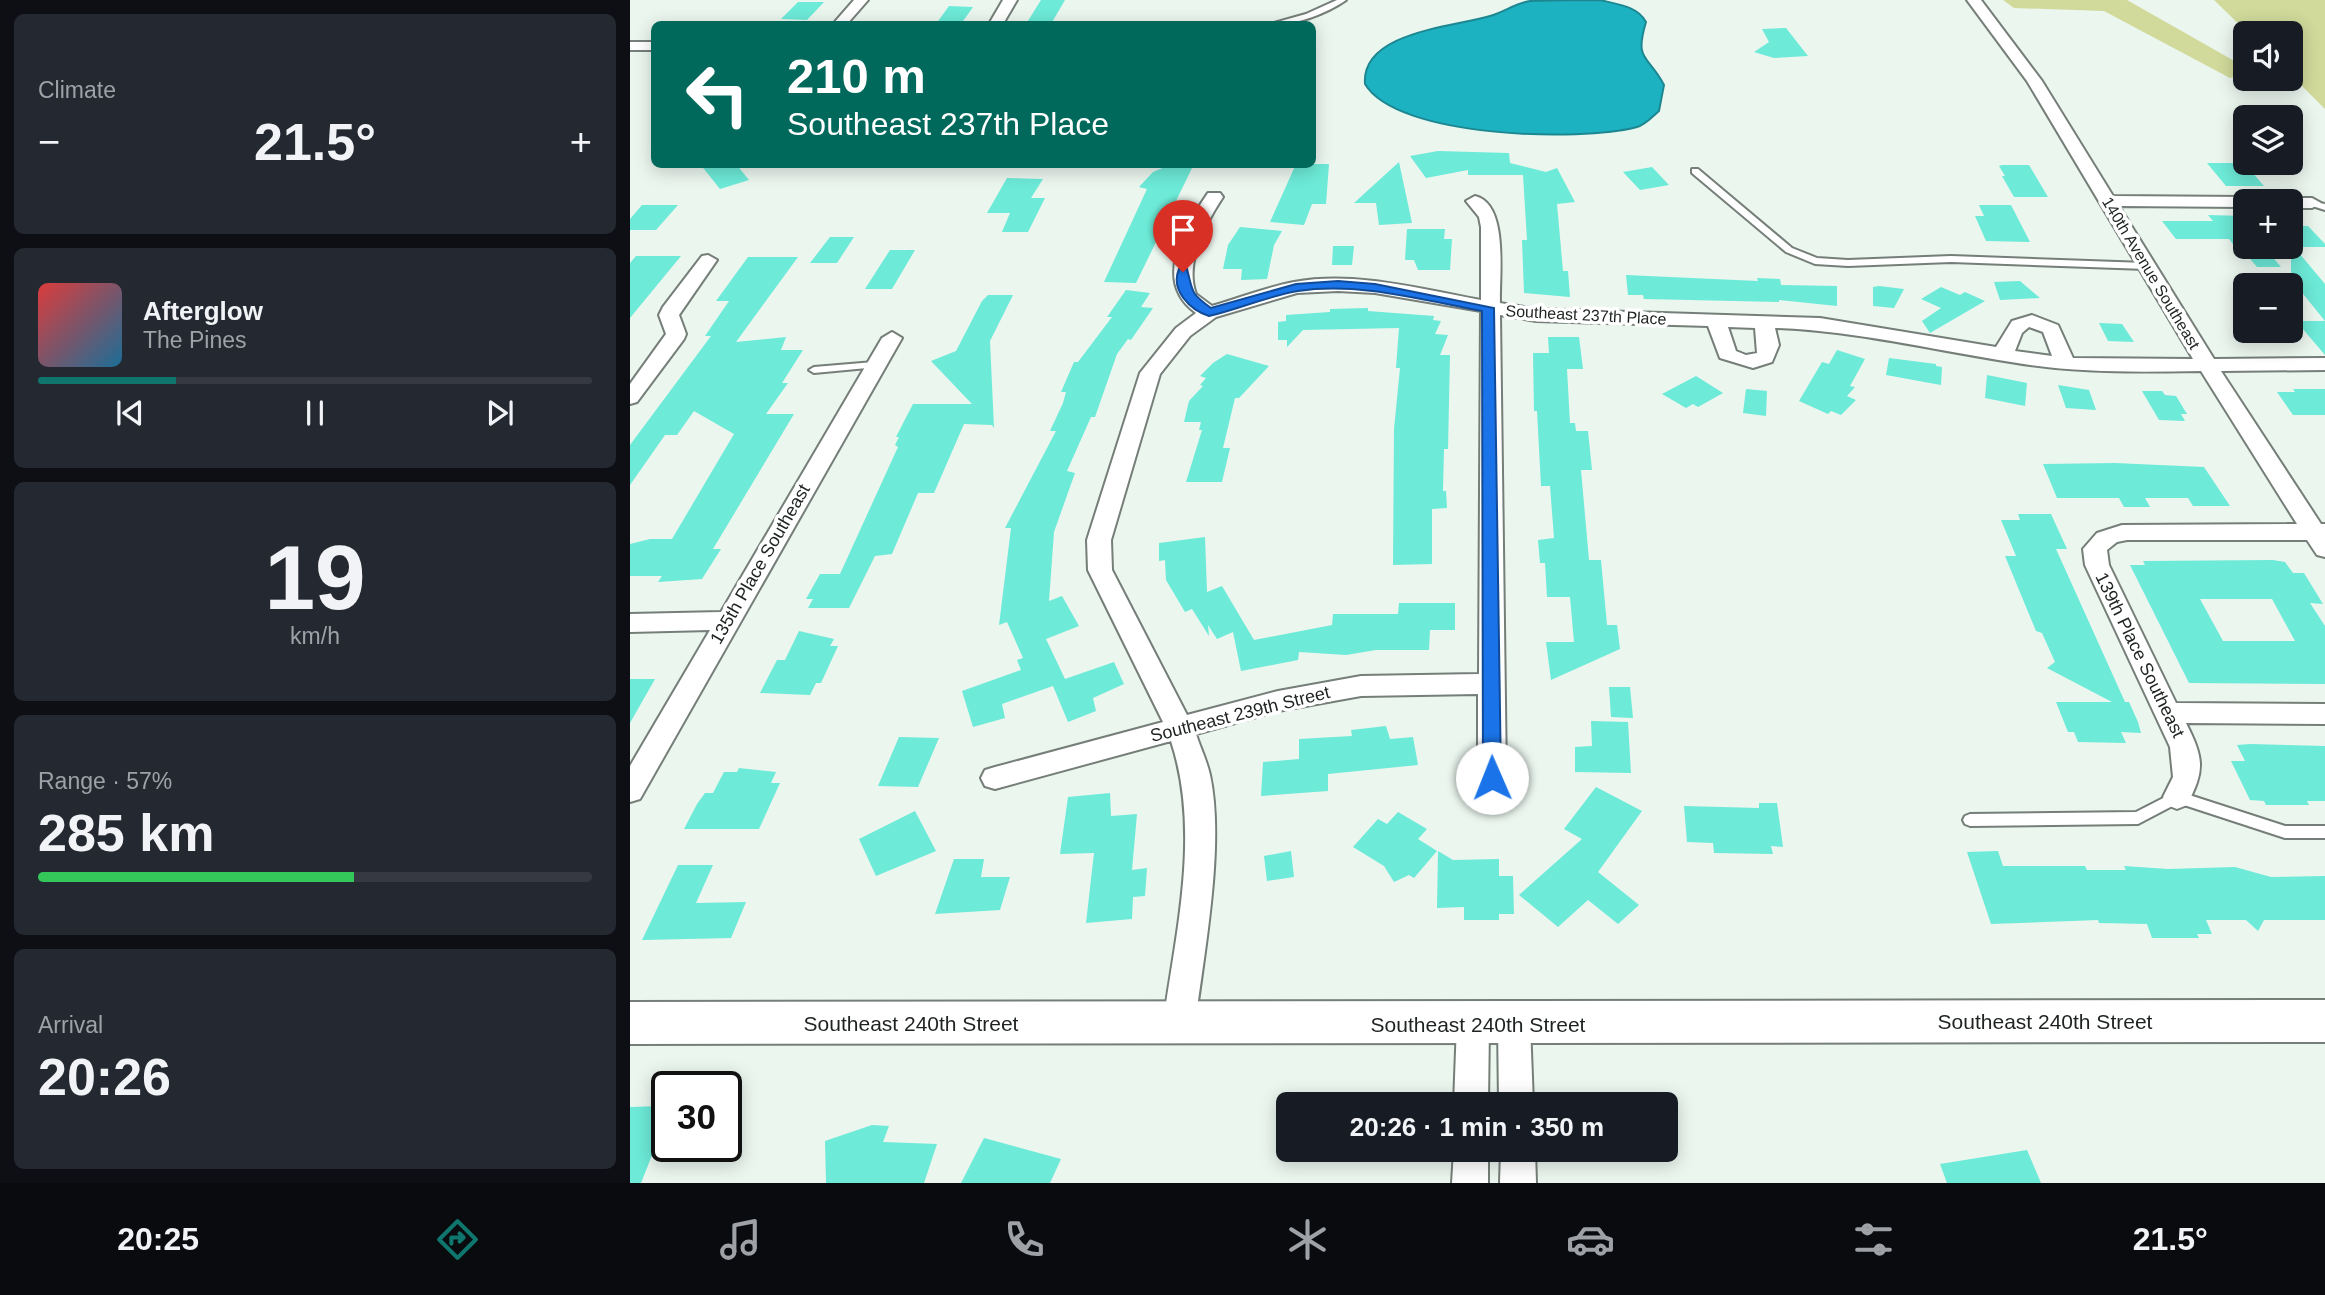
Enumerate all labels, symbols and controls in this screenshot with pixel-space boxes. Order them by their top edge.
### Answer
map controls [2233,21,2303,343]
button: sound [2233,21,2303,91]
icon: left [672,49,763,140]
text: 210 m [787,49,926,103]
text: Climate [38,77,116,103]
button: layers [2233,105,2303,175]
text: Southeast 237th Place [787,106,1109,142]
text: 21.5° [254,113,376,171]
text: − [38,121,60,163]
text: + [570,121,592,163]
button: + [2233,189,2303,259]
street label: 140th Avenue Southeast [2099,194,2203,352]
pin [1153,200,1213,272]
icon: arrive [1164,211,1202,249]
button: − [2233,273,2303,343]
text: Afterglow [143,296,263,326]
street label: Southeast 237th Place [1505,302,1667,328]
text: The Pines [143,327,247,353]
icon: previous [111,394,149,432]
icon: pause [296,394,334,432]
icon: next [481,394,519,432]
street label: 135th Place Southeast [706,481,814,647]
text: 19 [264,527,366,628]
street label: 139th Place Southeast [2091,569,2189,741]
text: km/h [290,623,340,649]
street label: Southeast 239th Street [1148,682,1332,746]
position arrow [1455,741,1529,815]
text: Range · 57% [38,768,172,794]
text: 285 km [38,804,214,862]
street label: Southeast 240th Street [1938,1010,2153,1033]
text: Arrival [38,1012,103,1038]
street label: Southeast 240th Street [804,1012,1019,1035]
street label: Southeast 240th Street [1371,1013,1586,1036]
text: 20:26 [38,1048,171,1106]
speed limit sign: 30 [651,1071,742,1162]
text: 20:26 · 1 min · 350 m [1350,1112,1604,1142]
icon: directions [433,1215,482,1264]
icon: music [716,1215,765,1264]
icon: phone [1000,1215,1049,1264]
icon: climate [1283,1215,1332,1264]
icon: car [1566,1215,1615,1264]
icon: filters [1849,1215,1898,1264]
text: 20:25 [117,1221,199,1257]
text: 21.5° [2133,1221,2208,1257]

